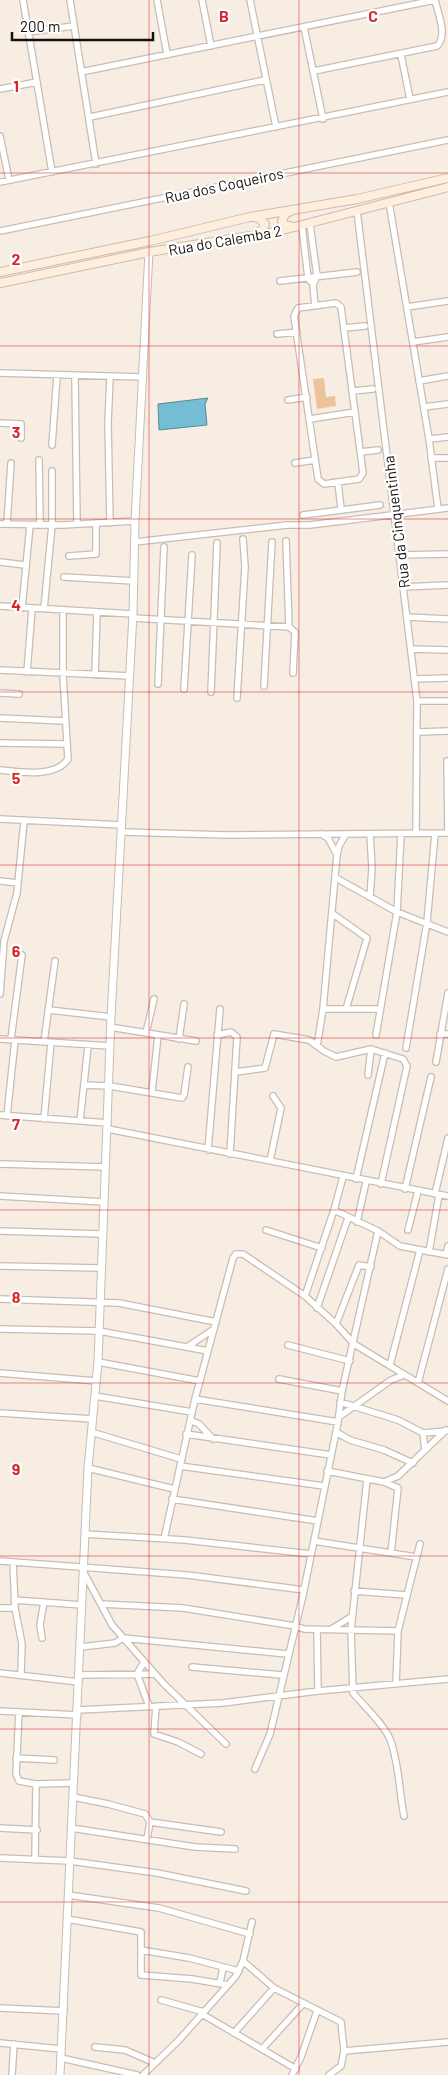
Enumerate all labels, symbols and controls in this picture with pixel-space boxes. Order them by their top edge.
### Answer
text: B [219,6,229,25]
text: C [368,6,378,25]
scale bar [12,10,154,42]
text: 200 m [20,17,60,35]
text: 1 [13,76,19,95]
street label: Rua dos Coqueiros [163,164,285,206]
street label: Rua do Calemba 2 [167,221,283,259]
text: 2 [12,249,21,268]
text: 3 [12,422,20,441]
street label: Rua da Cinquentinha [379,455,413,589]
text: 4 [11,595,21,614]
text: 5 [12,768,21,787]
text: 6 [12,941,21,960]
text: 7 [12,1114,20,1133]
text: 8 [12,1287,21,1306]
text: 9 [12,1459,20,1478]

